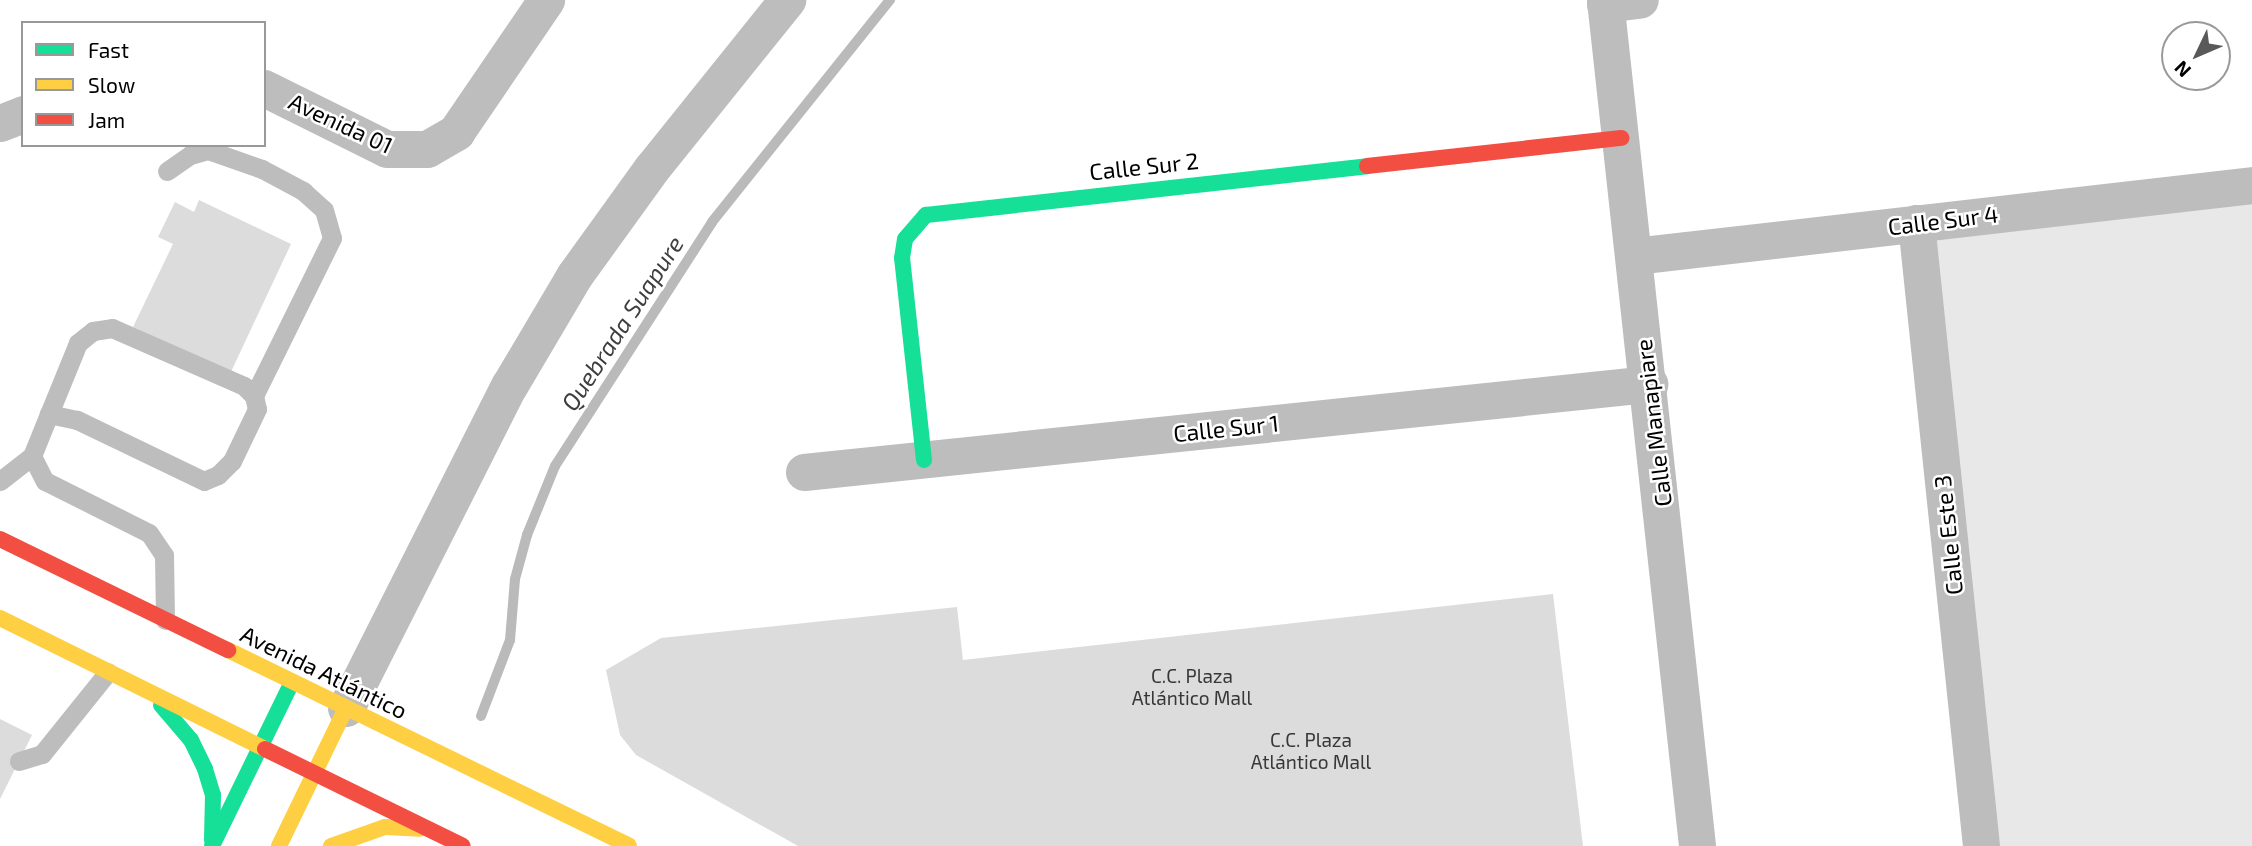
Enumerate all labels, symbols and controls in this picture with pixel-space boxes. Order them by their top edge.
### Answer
legend [21,21,266,147]
north arrow [2161,21,2231,91]
text: Fast [88,37,129,62]
text: N [2169,57,2195,82]
text: Slow [88,72,135,97]
street label: Avenida 01 [285,87,397,159]
text: Jam [88,107,125,132]
street label: Calle Sur 2 [1088,147,1200,185]
street label: Calle Sur 4 [1886,200,2000,240]
water label: Quebrada Suapure [555,230,689,416]
street label: Calle Manapiare [1629,338,1677,508]
street label: Calle Sur 1 [1172,409,1280,447]
street label: Calle Este 3 [1928,474,1968,596]
street label: Avenida Atlántico [236,620,412,724]
house number: C.C. Plaza Atlántico Mall [1132,665,1252,709]
house number: C.C. Plaza Atlántico Mall [1251,729,1371,773]

